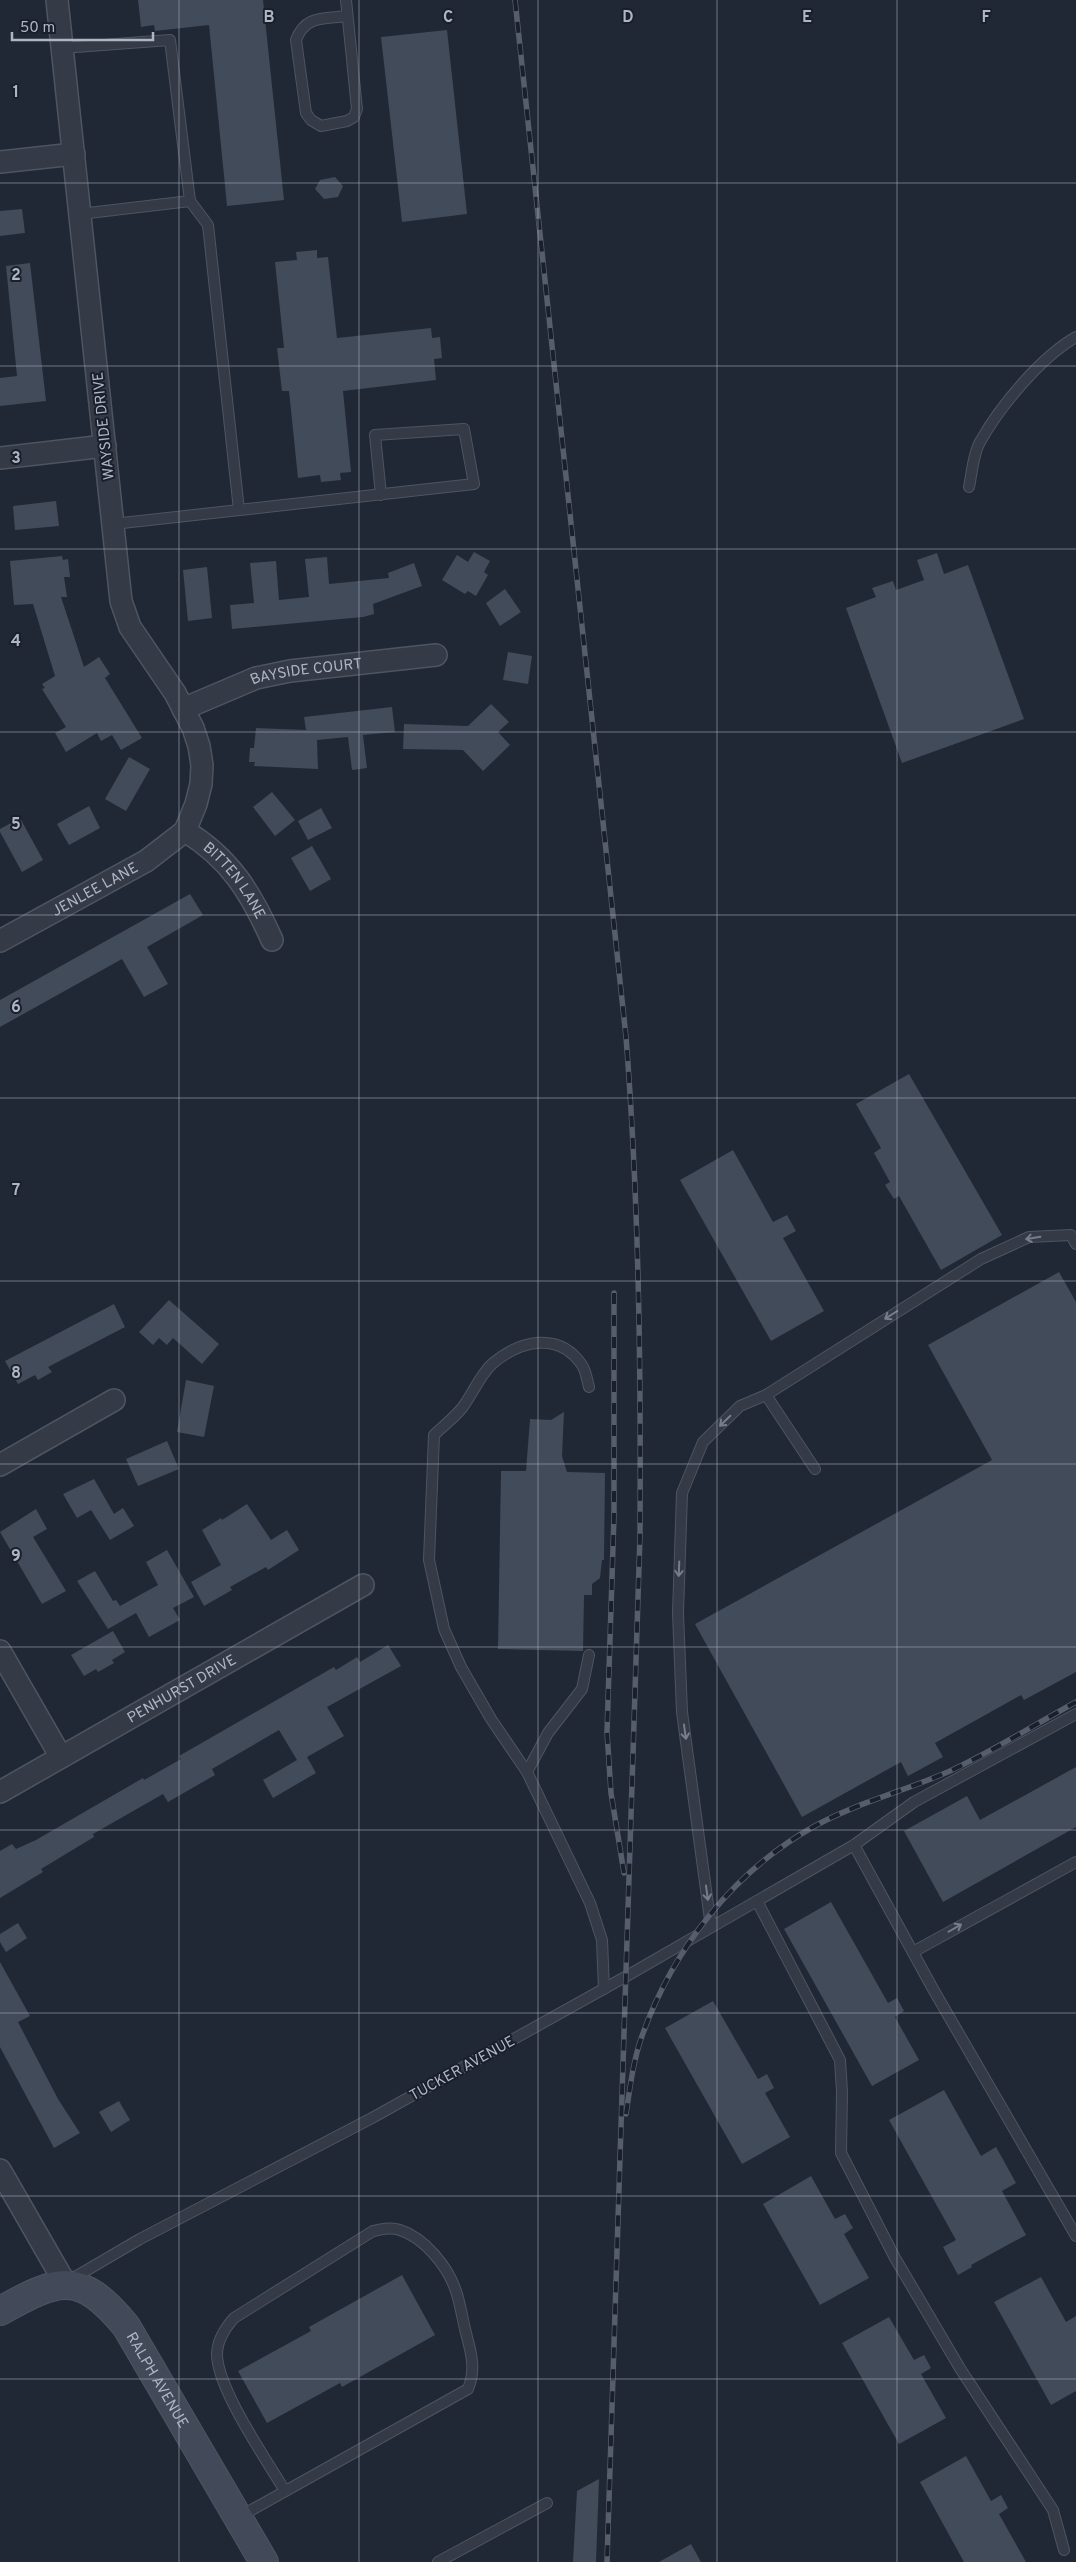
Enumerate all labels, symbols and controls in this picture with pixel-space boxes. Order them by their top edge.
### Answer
text: B [263,8,275,28]
text: C [443,8,453,28]
text: D [622,8,634,28]
text: E [802,8,812,28]
text: F [981,8,991,28]
scale bar [12,10,154,42]
text: 50 m [20,19,55,38]
text: 1 [13,83,19,103]
text: 2 [11,266,21,286]
street label: WAYSIDE DRIVE [89,371,120,481]
text: 3 [11,449,21,469]
text: 4 [11,632,21,652]
street label: BAYSIDE COURT [248,655,363,690]
text: 5 [11,815,21,835]
street label: BITTEN LANE [198,839,269,923]
street label: JENLEE LANE [49,859,142,922]
text: 6 [11,998,21,1018]
text: 7 [12,1181,20,1201]
one-way arrow [1025,1233,1041,1243]
one-way arrow [884,1311,898,1321]
text: 8 [11,1364,21,1384]
one-way arrow [719,1414,731,1427]
text: 9 [11,1547,21,1567]
one-way arrow [675,1561,684,1577]
street label: PENHURST DRIVE [124,1651,240,1728]
one-way arrow [680,1723,690,1739]
one-way arrow [702,1884,712,1900]
one-way arrow [947,1923,962,1933]
street label: TUCKER AVENUE [407,2033,519,2106]
street label: RALPH AVENUE [121,2329,192,2432]

